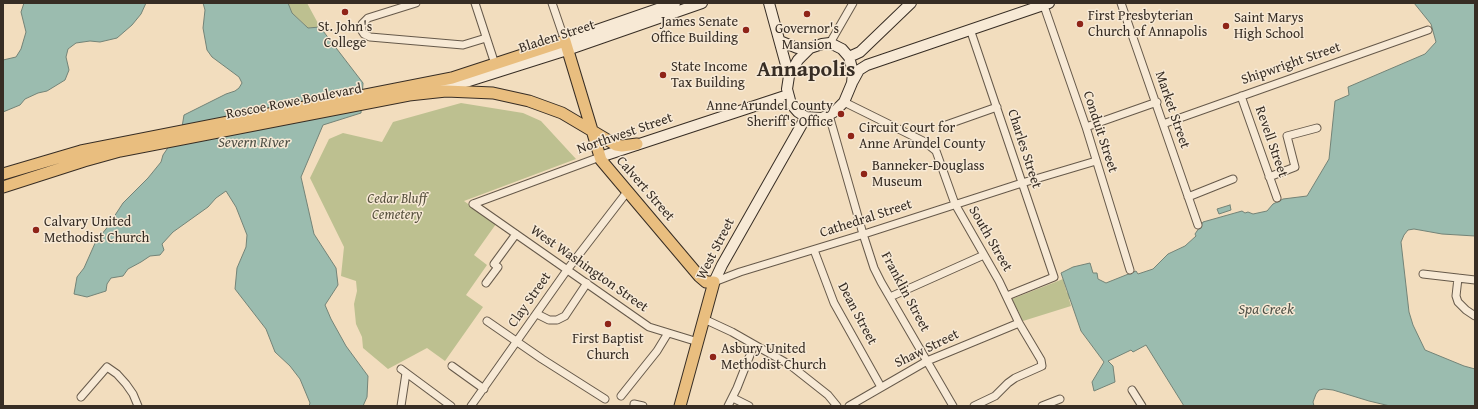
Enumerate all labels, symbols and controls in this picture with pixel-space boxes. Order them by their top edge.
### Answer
marker: St. John's College [340,7,350,17]
place label: First Presbyterian Church of Annapolis [1088,8,1207,40]
marker: Governor's Mansion [802,9,812,19]
place label: Saint Marys High School [1234,10,1304,42]
place label: James Senate Office Building [651,14,738,46]
street label: Bladen Street [517,17,597,57]
place label: St. John's College [318,19,372,52]
marker: First Presbyterian Church of Annapolis [1075,19,1085,29]
place label: Governor's Mansion [775,21,839,54]
marker: Saint Marys High School [1221,21,1231,31]
marker: James Senate Office Building [741,25,751,35]
street label: Shipwright Street [1239,39,1343,89]
district label: Annapolis [757,57,855,83]
place label: State Income Tax Building [671,59,748,92]
street label: Market Street [1151,69,1193,151]
marker: State Income Tax Building [658,70,668,80]
street label: Roscoe Rowe Boulevard [225,81,363,123]
street label: Conduit Street [1079,89,1121,175]
place label: Anne Arundel County Sheriff's Office [706,98,833,130]
street label: Revell Street [1251,104,1291,180]
street label: Charles Street [1003,107,1045,191]
marker: Anne Arundel County Sheriff's Office [836,109,846,119]
street label: Northwest Street [575,110,675,158]
place label: Circuit Court for Anne Arundel County [859,120,986,152]
marker: Circuit Court for Anne Arundel County [846,131,856,141]
water label: Severn River [218,134,290,152]
street label: Calvert Street [612,153,678,225]
place label: Banneker-Douglass Museum [872,158,985,190]
marker: Banneker-Douglass Museum [859,169,869,179]
park label: Cedar Bluff Cemetery [367,191,427,224]
street label: Cathedral Street [818,196,914,242]
street label: South Street [965,203,1015,275]
place label: Calvary United Methodist Church [44,214,149,246]
street label: West Street [693,215,739,283]
street label: West Washington Street [527,222,651,316]
marker: Calvary United Methodist Church [31,225,41,235]
street label: Franklin Street [877,249,933,335]
street label: Clay Street [505,269,555,331]
street label: Dean Street [834,280,880,348]
water label: Spa Creek [1238,301,1294,319]
marker: First Baptist Church [603,319,613,329]
street label: Shaw Street [892,326,962,372]
place label: First Baptist Church [572,331,644,364]
place label: Asbury United Methodist Church [721,341,826,374]
marker: Asbury United Methodist Church [708,352,718,362]

